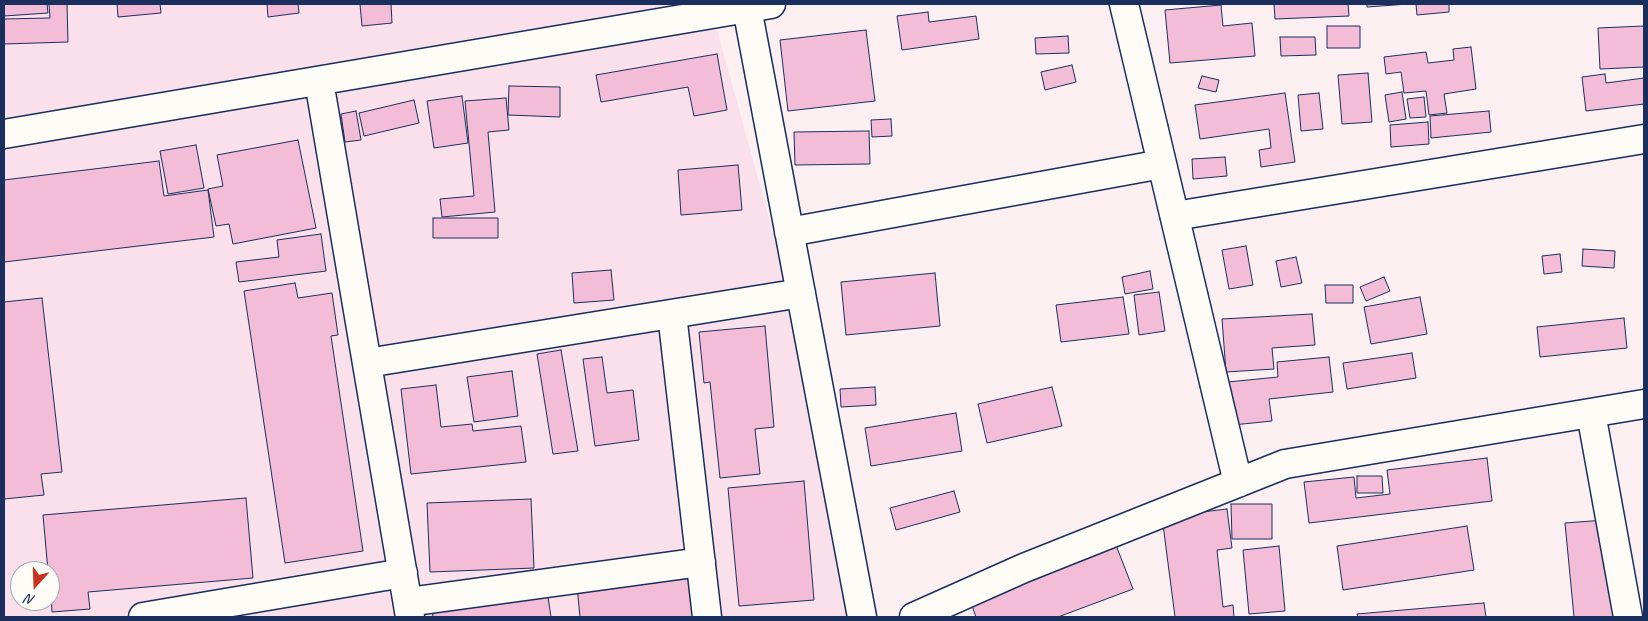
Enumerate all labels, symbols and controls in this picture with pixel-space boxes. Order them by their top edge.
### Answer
north arrow [10,561,60,611]
text: N [23,590,37,609]

